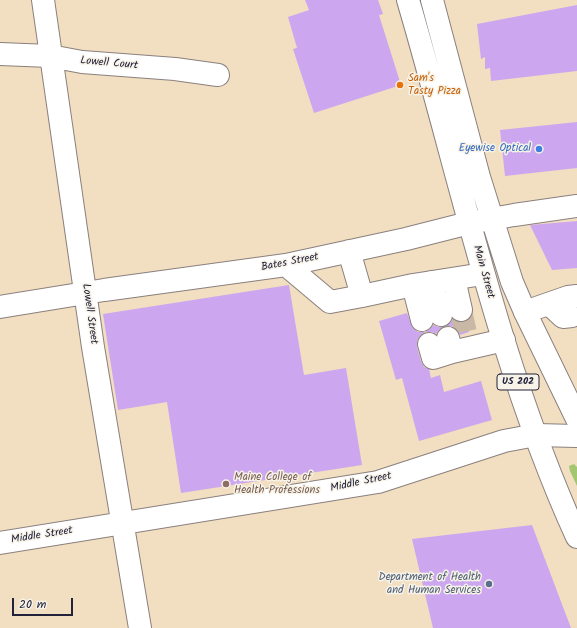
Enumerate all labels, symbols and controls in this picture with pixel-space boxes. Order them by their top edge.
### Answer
street label: Lowell Court [80,55,138,73]
place label: Sam's Tasty Pizza [408,72,461,98]
marker: Sam's Tasty Pizza [395,80,405,90]
place label: Eyewise Optical [459,142,531,156]
marker: Eyewise Optical [534,144,544,154]
street label: Main Street [469,244,497,300]
street label: Bates Street [260,251,320,275]
street label: Lowell Street [78,283,100,345]
road number: US 202 [497,374,539,390]
street label: Middle Street [329,470,393,496]
place label: Maine College of Health Professions [234,471,320,497]
marker: Maine College of Health Professions [221,479,231,489]
street label: Middle Street [10,525,74,547]
place label: Department of Health and Human Services [379,571,481,597]
marker: Department of Health and Human Services [484,579,494,589]
scale bar [14,590,75,616]
text: 20 m [19,595,46,614]

